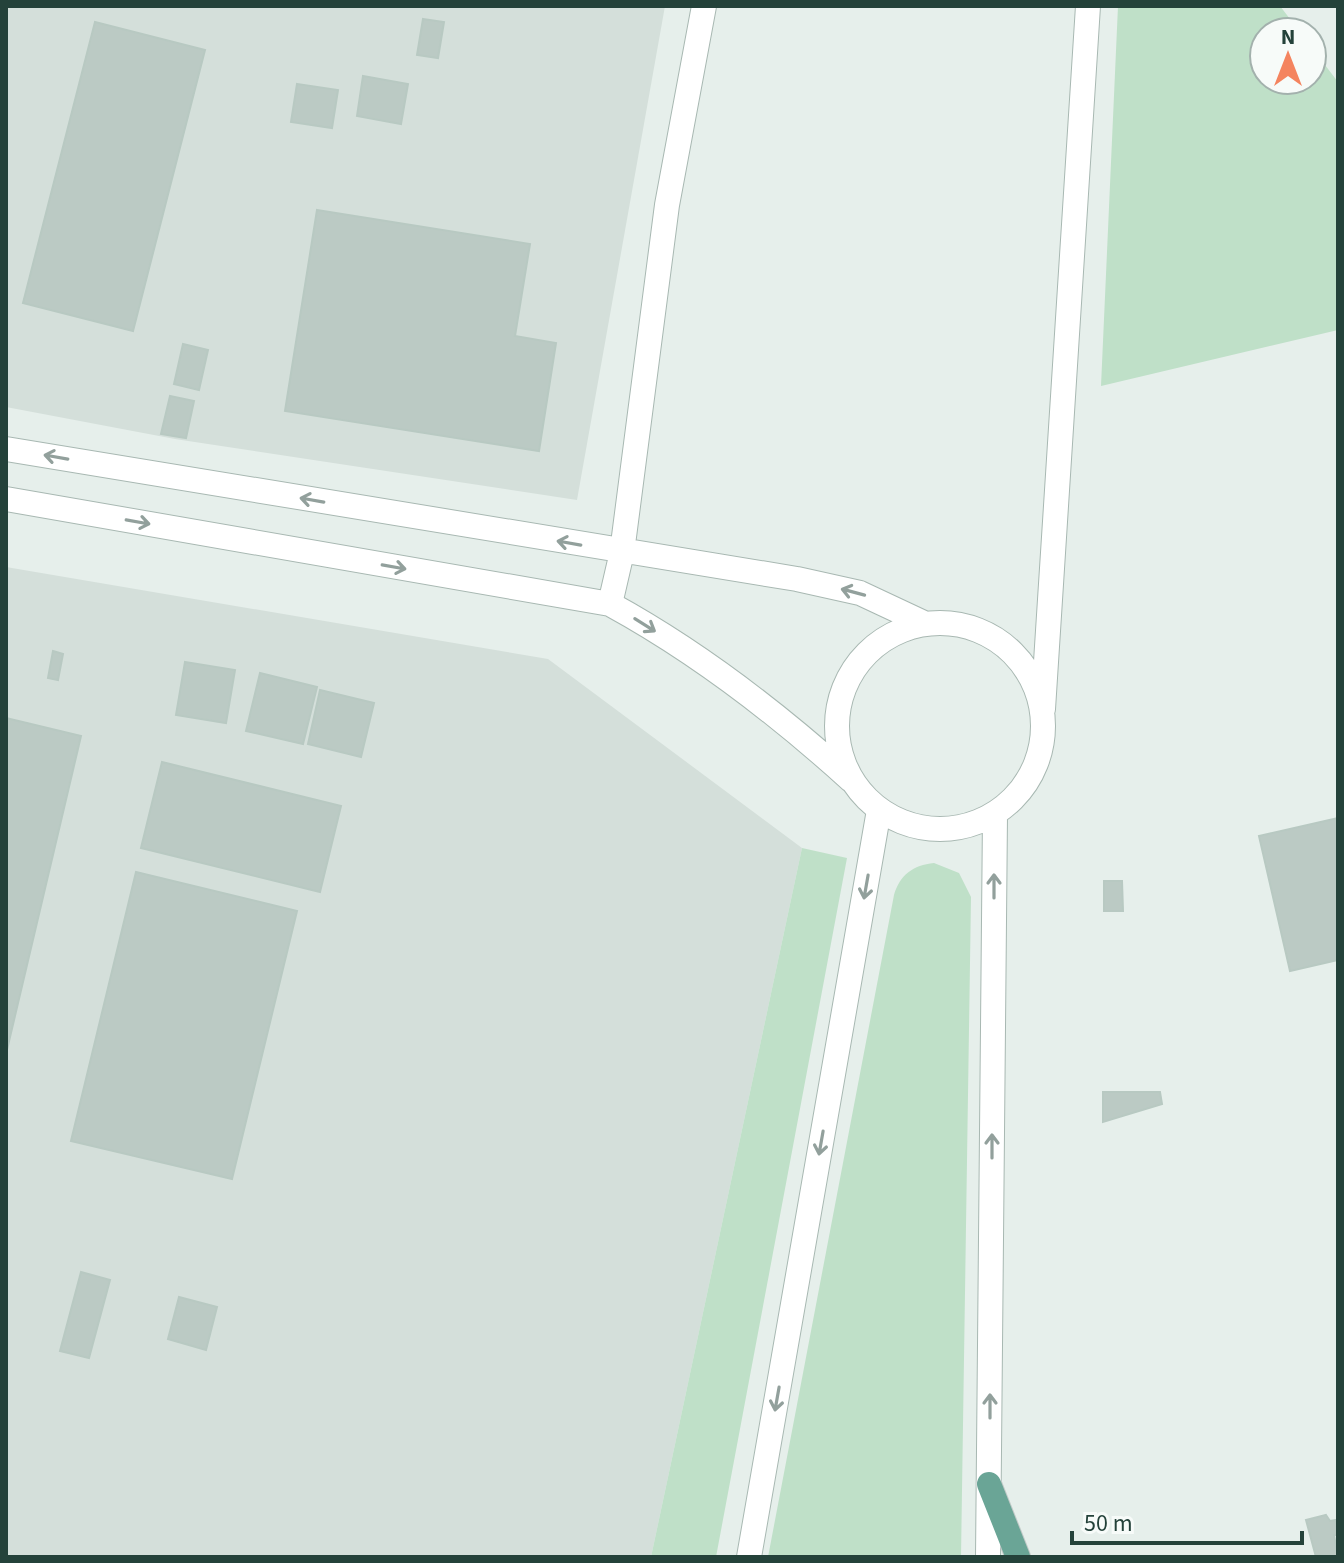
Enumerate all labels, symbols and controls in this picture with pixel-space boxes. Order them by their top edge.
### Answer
north arrow [1248,16,1328,96]
text: N [1281,21,1295,53]
one-way arrow [44,449,69,464]
one-way arrow [300,492,326,507]
one-way arrow [125,516,150,531]
one-way arrow [557,535,582,550]
one-way arrow [381,560,406,575]
one-way arrow [840,583,866,598]
one-way arrow [634,616,656,633]
one-way arrow [986,873,1002,900]
one-way arrow [857,874,872,899]
one-way arrow [813,1130,828,1155]
one-way arrow [984,1133,1000,1160]
one-way arrow [768,1386,783,1411]
one-way arrow [982,1393,998,1420]
scale bar [1072,1495,1302,1545]
text: 50 m [1084,1506,1133,1541]

